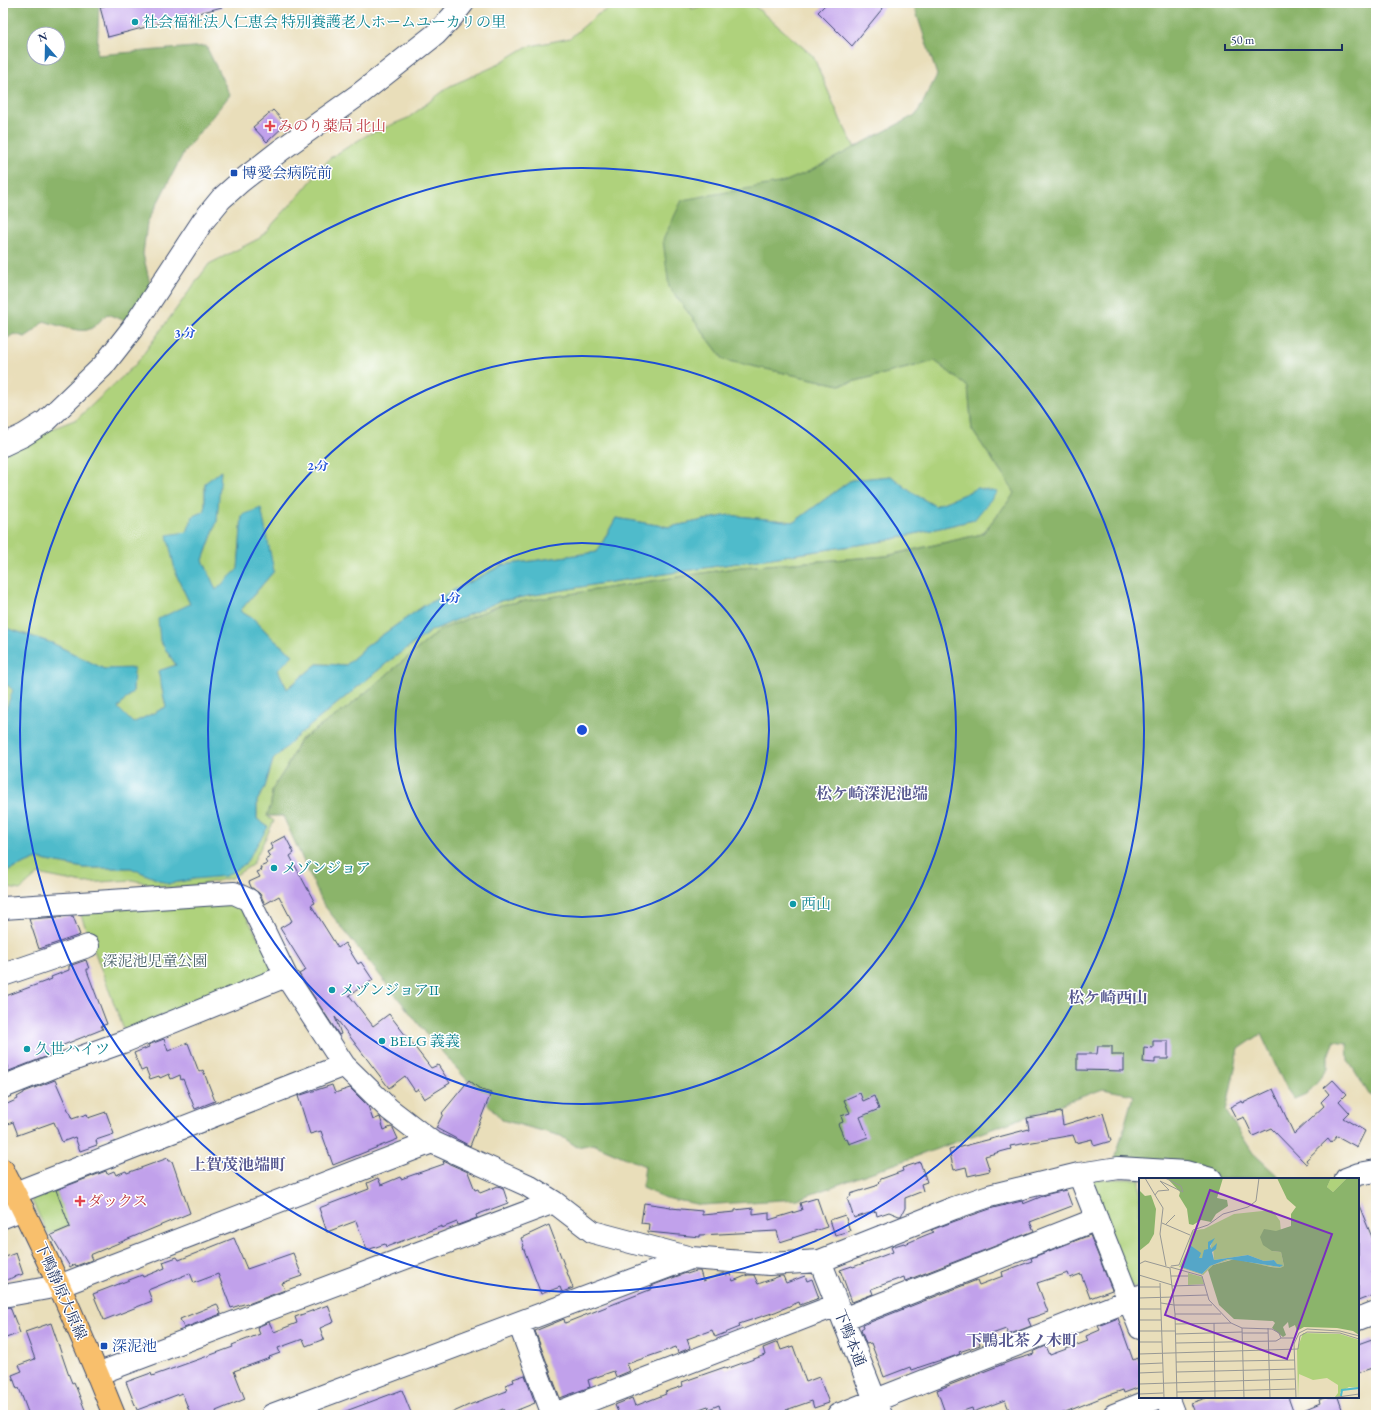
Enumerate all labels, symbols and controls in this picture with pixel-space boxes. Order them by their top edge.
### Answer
place label: 社会福祉法人仁恵会 特別養護老人ホームユーカリの里 [143,12,506,31]
marker: 社会福祉法人仁恵会 特別養護老人ホームユーカリの里 [130,17,140,27]
north arrow [26,26,66,66]
scale bar [1225,26,1342,52]
text: N [36,28,49,45]
text: 50 m [1231,32,1255,48]
place label: みのり薬局 北山 [278,116,386,135]
marker: みのり薬局 北山 [265,121,275,131]
place label: 博愛会病院前 [242,163,332,182]
marker: 博愛会病院前 [229,168,239,178]
text: 3 分 [174,325,196,341]
text: 2 分 [307,458,329,474]
text: 1 分 [439,590,461,606]
centre of rings [575,723,589,737]
district label: 松ケ崎深泥池端 [816,783,928,804]
place label: メゾンジョア [282,858,371,877]
marker: メゾンジョア [269,863,279,873]
place label: 西山 [801,894,831,913]
marker: 西山 [788,899,798,909]
park label: 深泥池児童公園 [102,951,208,970]
place label: メゾンジョアⅡ [340,980,439,999]
marker: メゾンジョアⅡ [327,985,337,995]
district label: 松ケ崎西山 [1068,987,1148,1008]
place label: BELG 義義 [390,1031,460,1050]
marker: BELG 義義 [377,1036,387,1046]
place label: 久世ハイツ [35,1039,110,1058]
marker: 久世ハイツ [22,1044,32,1054]
district label: 上賀茂池端町 [190,1154,286,1175]
inset map [1139,1178,1359,1398]
place label: ダックス [88,1191,148,1210]
marker: ダックス [75,1196,85,1206]
street label: 下鴨静原大原線 [31,1239,91,1343]
street label: 下鴨本通 [830,1306,871,1369]
district label: 下鴨北茶ノ木町 [966,1330,1078,1351]
place label: 深泥池 [112,1336,157,1355]
marker: 深泥池 [99,1341,109,1351]

